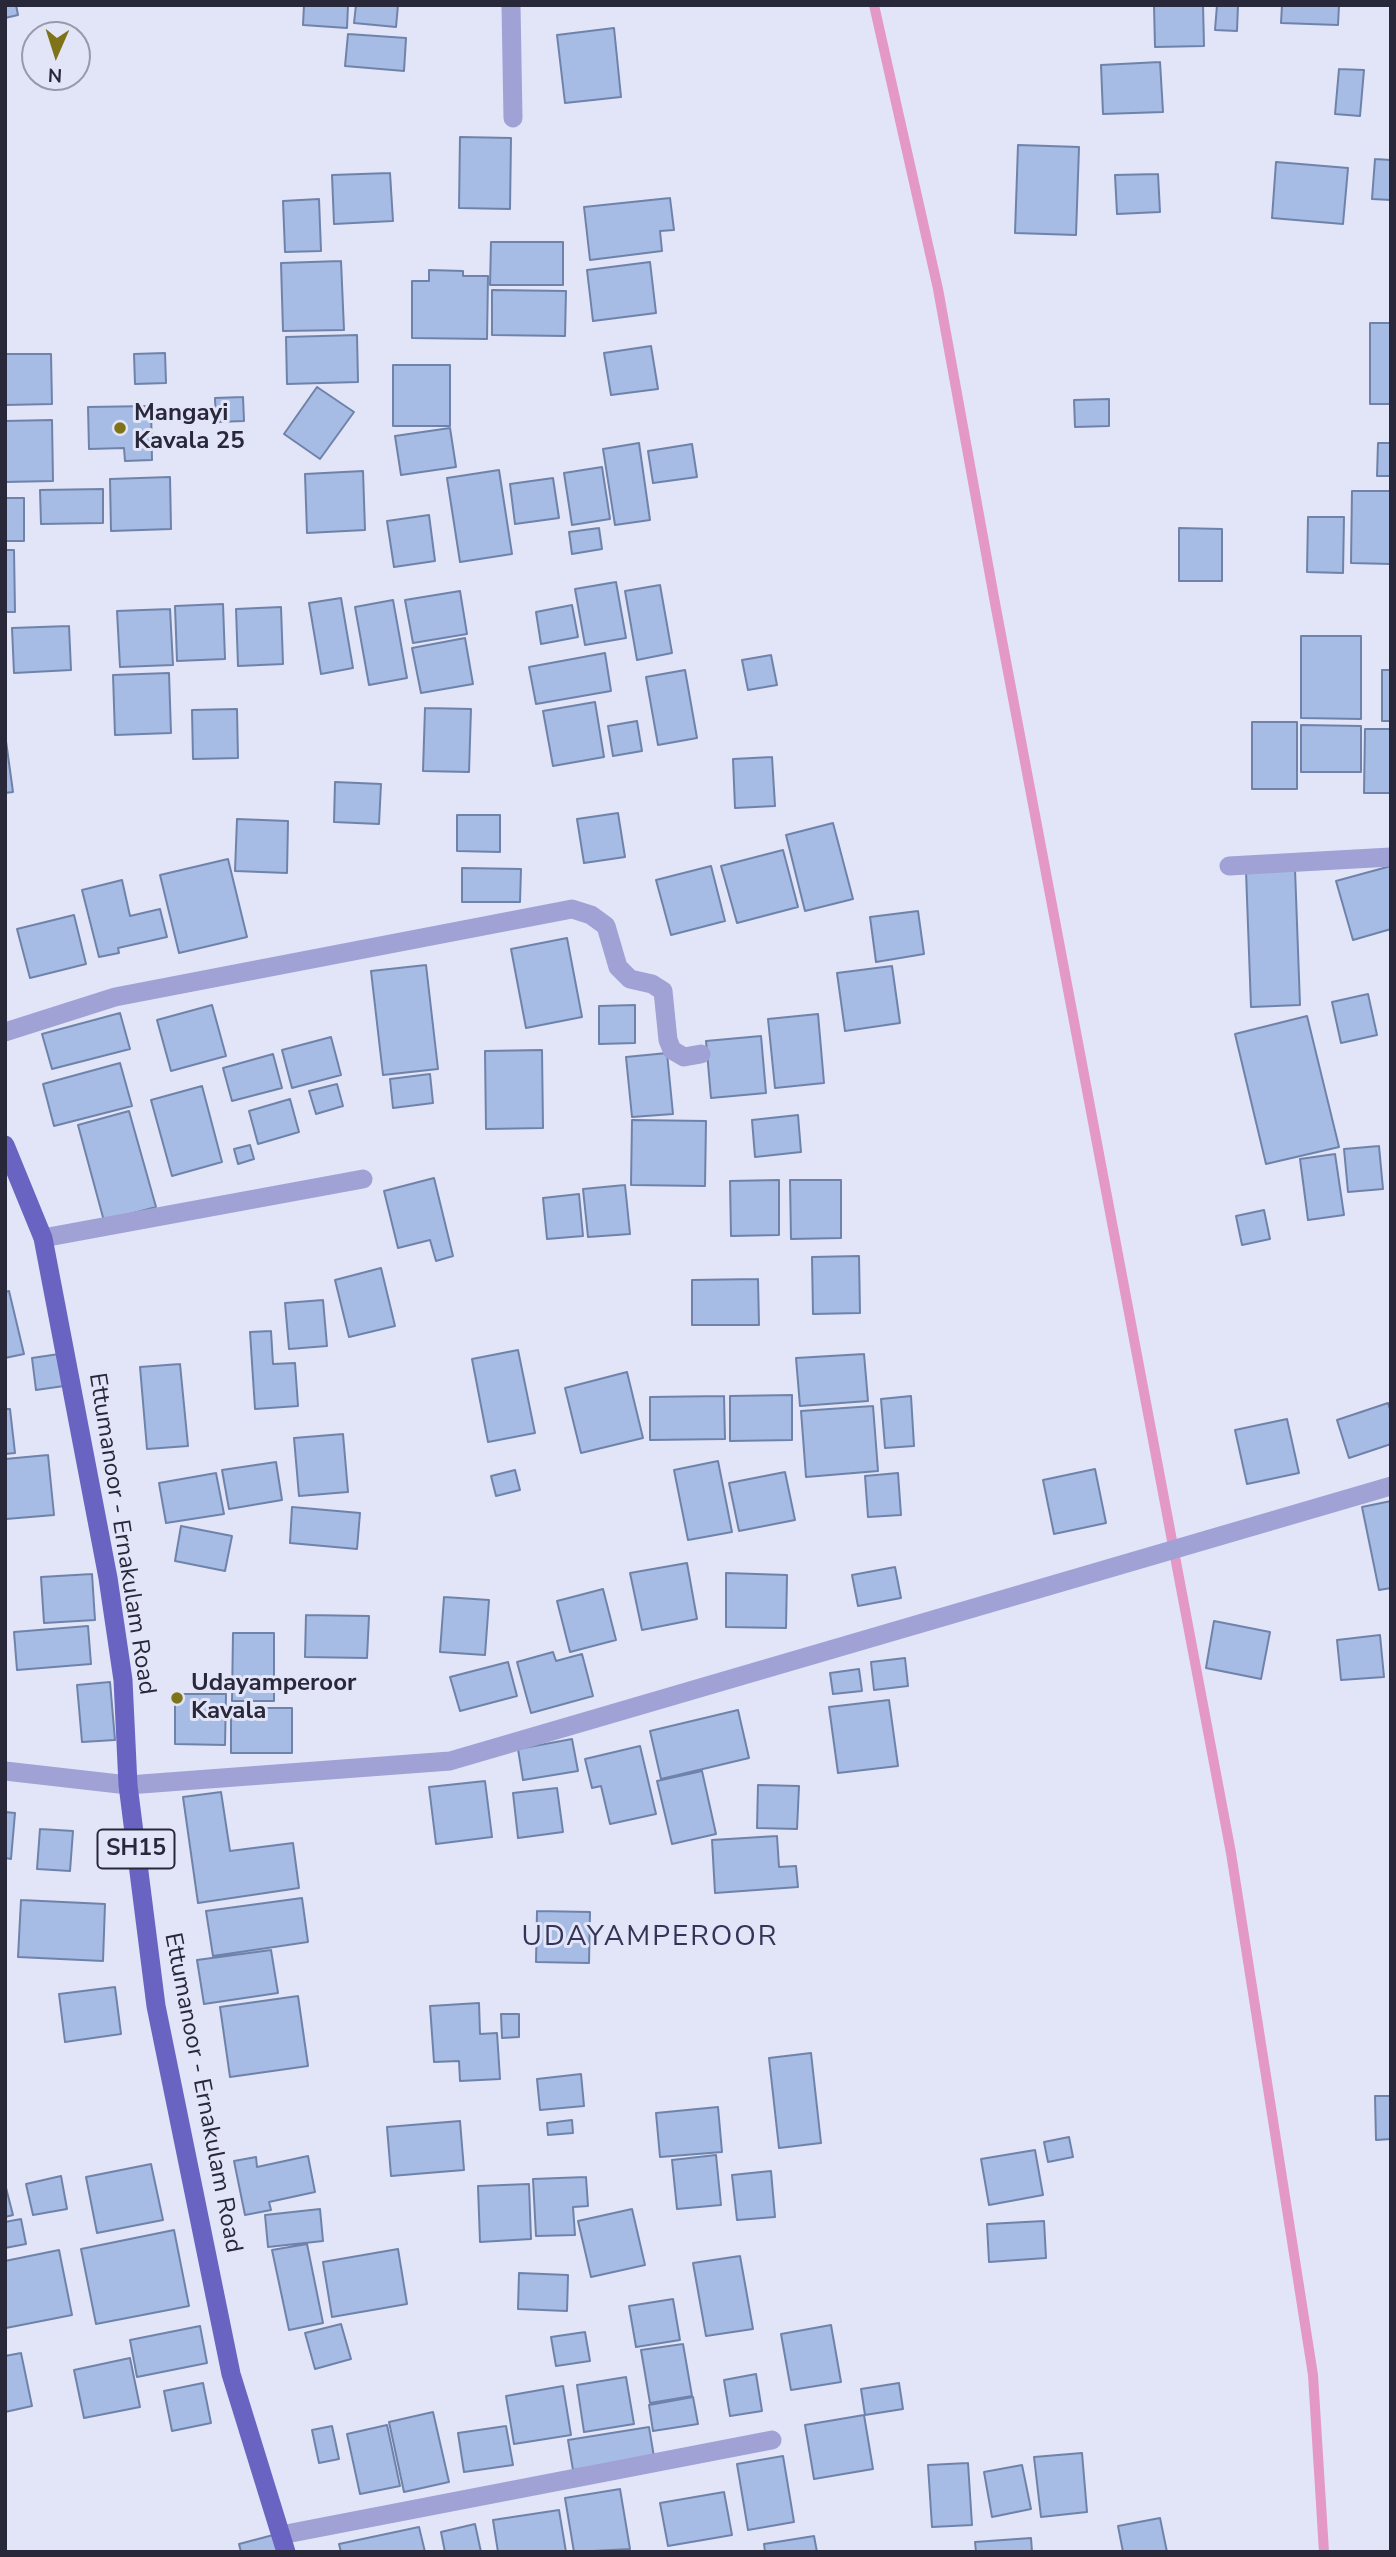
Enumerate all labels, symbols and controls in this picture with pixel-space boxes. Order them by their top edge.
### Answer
north arrow [21,21,91,91]
text: N [47,62,63,88]
place label: Mangayi Kavala 25 [134,400,245,456]
marker: Mangayi Kavala 25 [112,420,128,436]
street label: Ettumanoor - Ernakulam Road [81,1371,161,1697]
place label: Udayamperoor Kavala [191,1670,356,1726]
marker: Udayamperoor Kavala [169,1690,185,1706]
road number: SH15 [97,1830,174,1868]
district label: UDAYAMPEROOR [523,1921,777,1955]
street label: Ettumanoor - Ernakulam Road [157,1931,247,2255]

